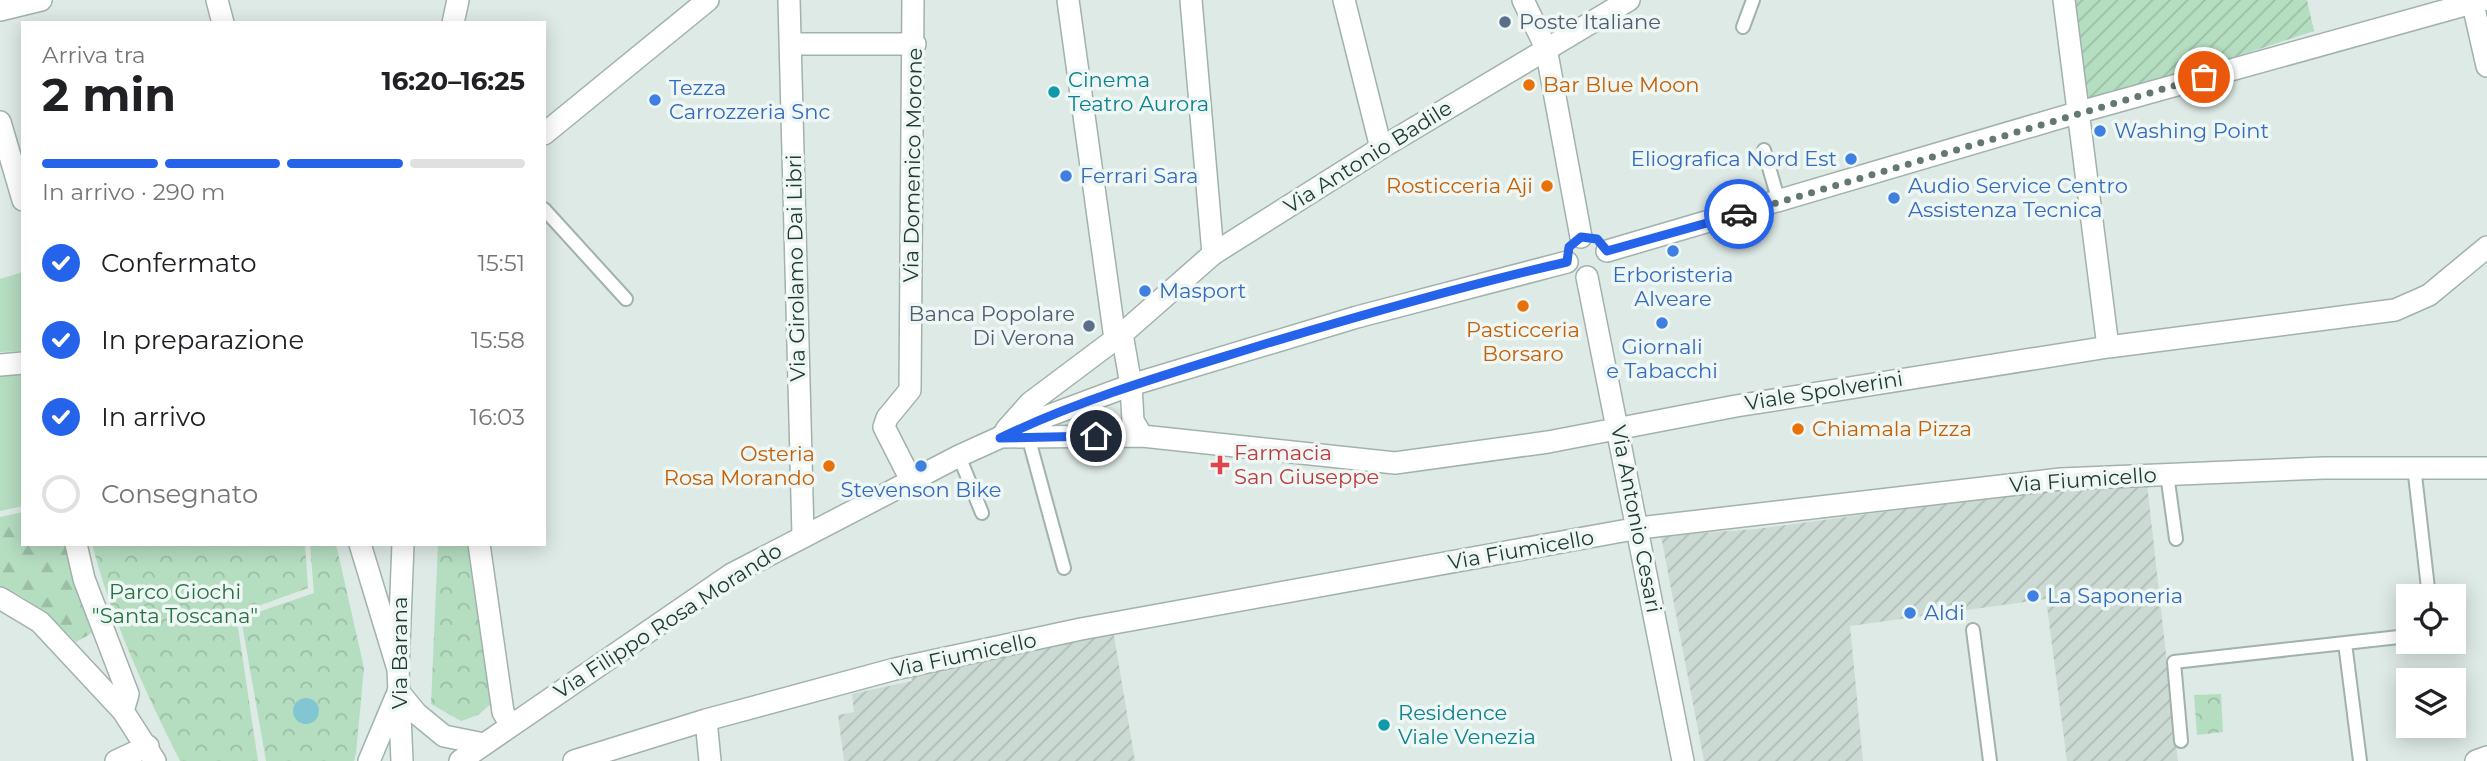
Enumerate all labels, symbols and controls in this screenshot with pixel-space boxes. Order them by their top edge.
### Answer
place label: Poste Italiane [1519,9,1661,34]
marker: Poste Italiane [1497,14,1513,30]
text: Arriva tra [42,41,146,69]
street label: Via Domenico Morone [898,47,927,283]
pin [2174,47,2234,107]
icon: bag [2185,58,2223,96]
text: 16:20–16:25 [382,65,525,97]
text: 2 min [42,66,176,123]
place label: Cinema Teatro Aurora [1068,67,1209,116]
place label: Bar Blue Moon [1543,72,1700,97]
place label: Tezza Carrozzeria Snc [669,75,830,124]
marker: Bar Blue Moon [1521,77,1537,93]
marker: Cinema Teatro Aurora [1046,84,1062,100]
marker: Tezza Carrozzeria Snc [647,92,663,108]
street label: Via Antonio Badile [1279,95,1456,218]
place label: Washing Point [2114,118,2269,143]
marker: Washing Point [2092,123,2108,139]
place label: Eliografica Nord Est [1631,146,1837,171]
marker: Eliografica Nord Est [1843,151,1859,167]
street label: Via Girolamo Dai Libri [781,154,810,382]
place label: Ferrari Sara [1080,163,1199,188]
marker: Ferrari Sara [1058,168,1074,184]
place label: Rosticceria Aji [1386,173,1533,198]
place label: Audio Service Centro Assistenza Tecnica [1908,173,2128,222]
text: In arrivo · 290 m [42,178,225,206]
marker: Rosticceria Aji [1539,178,1555,194]
courier [1704,179,1774,249]
marker: Audio Service Centro Assistenza Tecnica [1886,190,1902,206]
icon: car [1720,195,1758,233]
marker: Erboristeria Alveare [1665,243,1681,259]
icon: check [42,244,80,282]
text: Confermato [101,247,257,279]
text: 15:51 [477,249,525,277]
place label: Erboristeria Alveare [1613,262,1733,311]
place label: Masport [1159,278,1246,303]
marker: Masport [1137,283,1153,299]
marker: Pasticceria Borsaro [1515,298,1531,314]
place label: Banca Popolare Di Verona [909,301,1075,350]
marker: Giornali e Tabacchi [1654,315,1670,331]
place label: Pasticceria Borsaro [1466,317,1580,366]
marker: Banca Popolare Di Verona [1081,318,1097,334]
icon: check [42,321,80,359]
text: In preparazione [101,324,304,356]
text: 15:58 [471,326,525,354]
place label: Giornali e Tabacchi [1606,334,1718,383]
street label: Viale Spolverini [1743,366,1905,415]
icon: check [42,398,80,436]
text: In arrivo [101,401,206,433]
text: 16:03 [470,403,525,431]
pin [1066,406,1126,466]
place label: Chiamala Pizza [1812,416,1972,441]
icon: home [1077,417,1115,455]
marker: Chiamala Pizza [1790,421,1806,437]
street label: Via Antonio Cesari [1606,423,1667,615]
place label: Farmacia San Giuseppe [1234,440,1379,489]
place label: Osteria Rosa Morando [664,441,815,490]
marker: Farmacia San Giuseppe [1212,457,1228,473]
marker: Osteria Rosa Morando [821,458,837,474]
marker: Stevenson Bike [913,458,929,474]
street label: Via Fiumicello [2008,462,2157,497]
place label: Stevenson Bike [841,477,1001,502]
text: Consegnato [101,478,258,510]
street label: Via Fiumicello [1446,524,1596,575]
street label: Via Filippo Rosa Morando [549,538,786,704]
park label: Parco Giochi "Santa Toscana" [92,579,258,628]
place label: La Saponeria [2047,583,2183,608]
map controls [2396,584,2466,738]
button: locate [2396,584,2466,654]
marker: La Saponeria [2025,588,2041,604]
street label: Via Barana [387,597,412,709]
place label: Aldi [1924,600,1965,625]
marker: Aldi [1902,605,1918,621]
street label: Via Fiumicello [889,627,1039,682]
button: layers [2396,668,2466,738]
place label: Residence Viale Venezia [1398,700,1536,749]
marker: Residence Viale Venezia [1376,717,1392,733]

